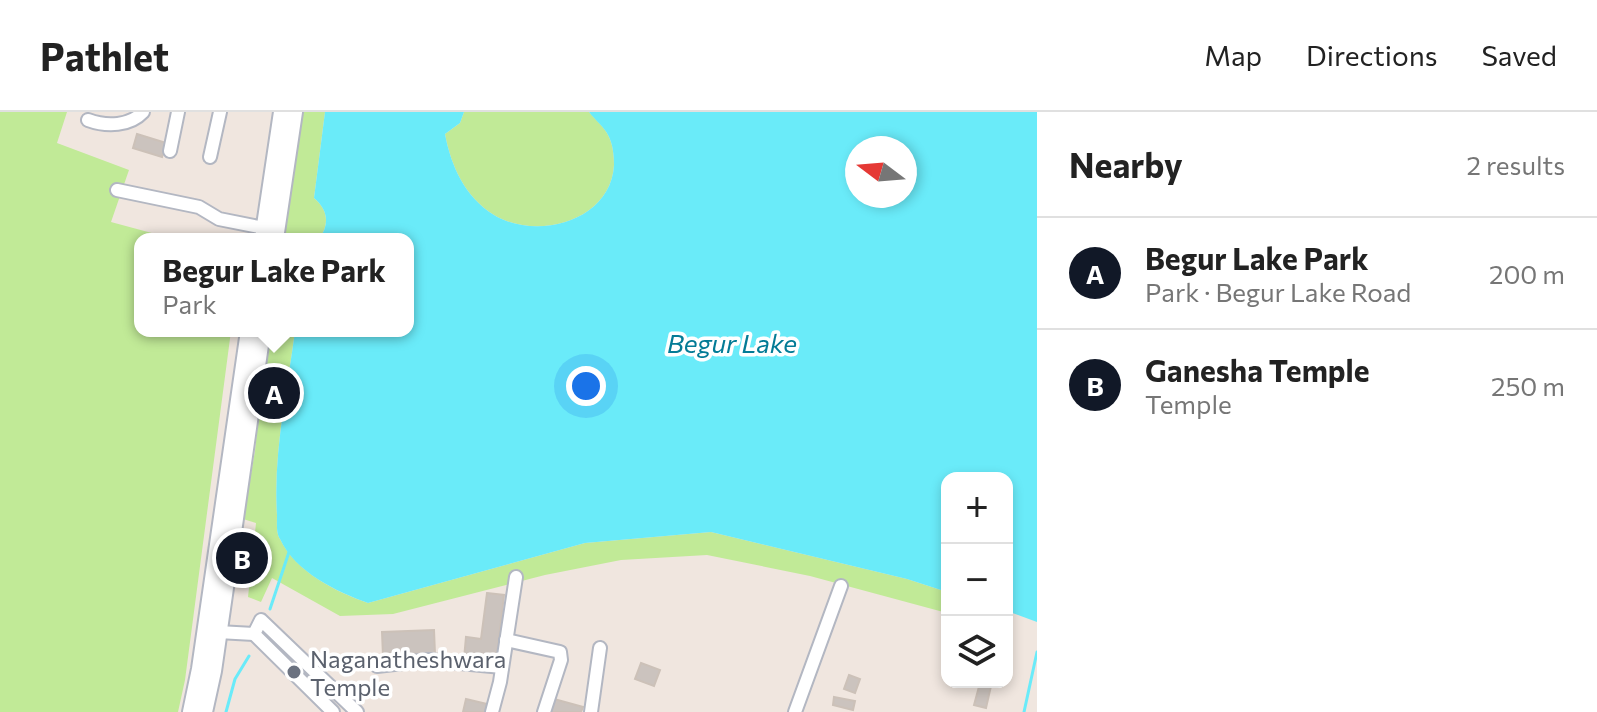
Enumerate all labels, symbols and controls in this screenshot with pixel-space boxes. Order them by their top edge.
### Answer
text: Pathlet [40,32,169,79]
text: Map [1204,38,1262,72]
text: Directions [1306,38,1437,72]
text: Saved [1481,38,1557,72]
north arrow [845,136,917,208]
text: Nearby [1069,143,1183,185]
text: 2 results [1467,149,1565,180]
popup [134,233,414,337]
text: Begur Lake Park [1145,239,1368,276]
text: Begur Lake Park [162,251,386,288]
text: A [1086,258,1104,289]
text: 200 m [1489,258,1565,289]
text: Park · Begur Lake Road [1145,276,1411,307]
text: Park [162,288,217,319]
water label: Begur Lake [667,327,797,358]
text: Ganesha Temple [1145,351,1370,388]
pin: A [248,363,300,423]
your location [566,366,606,406]
text: B [1086,370,1104,401]
text: 250 m [1491,370,1565,401]
text: Temple [1145,388,1232,419]
map controls [941,472,1013,688]
button: + [941,472,1013,544]
pin: B [216,528,268,588]
button: − [941,544,1013,616]
button: layers [941,616,1013,688]
place label: Naganatheshwara Temple [310,644,506,701]
marker: Naganatheshwara Temple [285,663,303,681]

